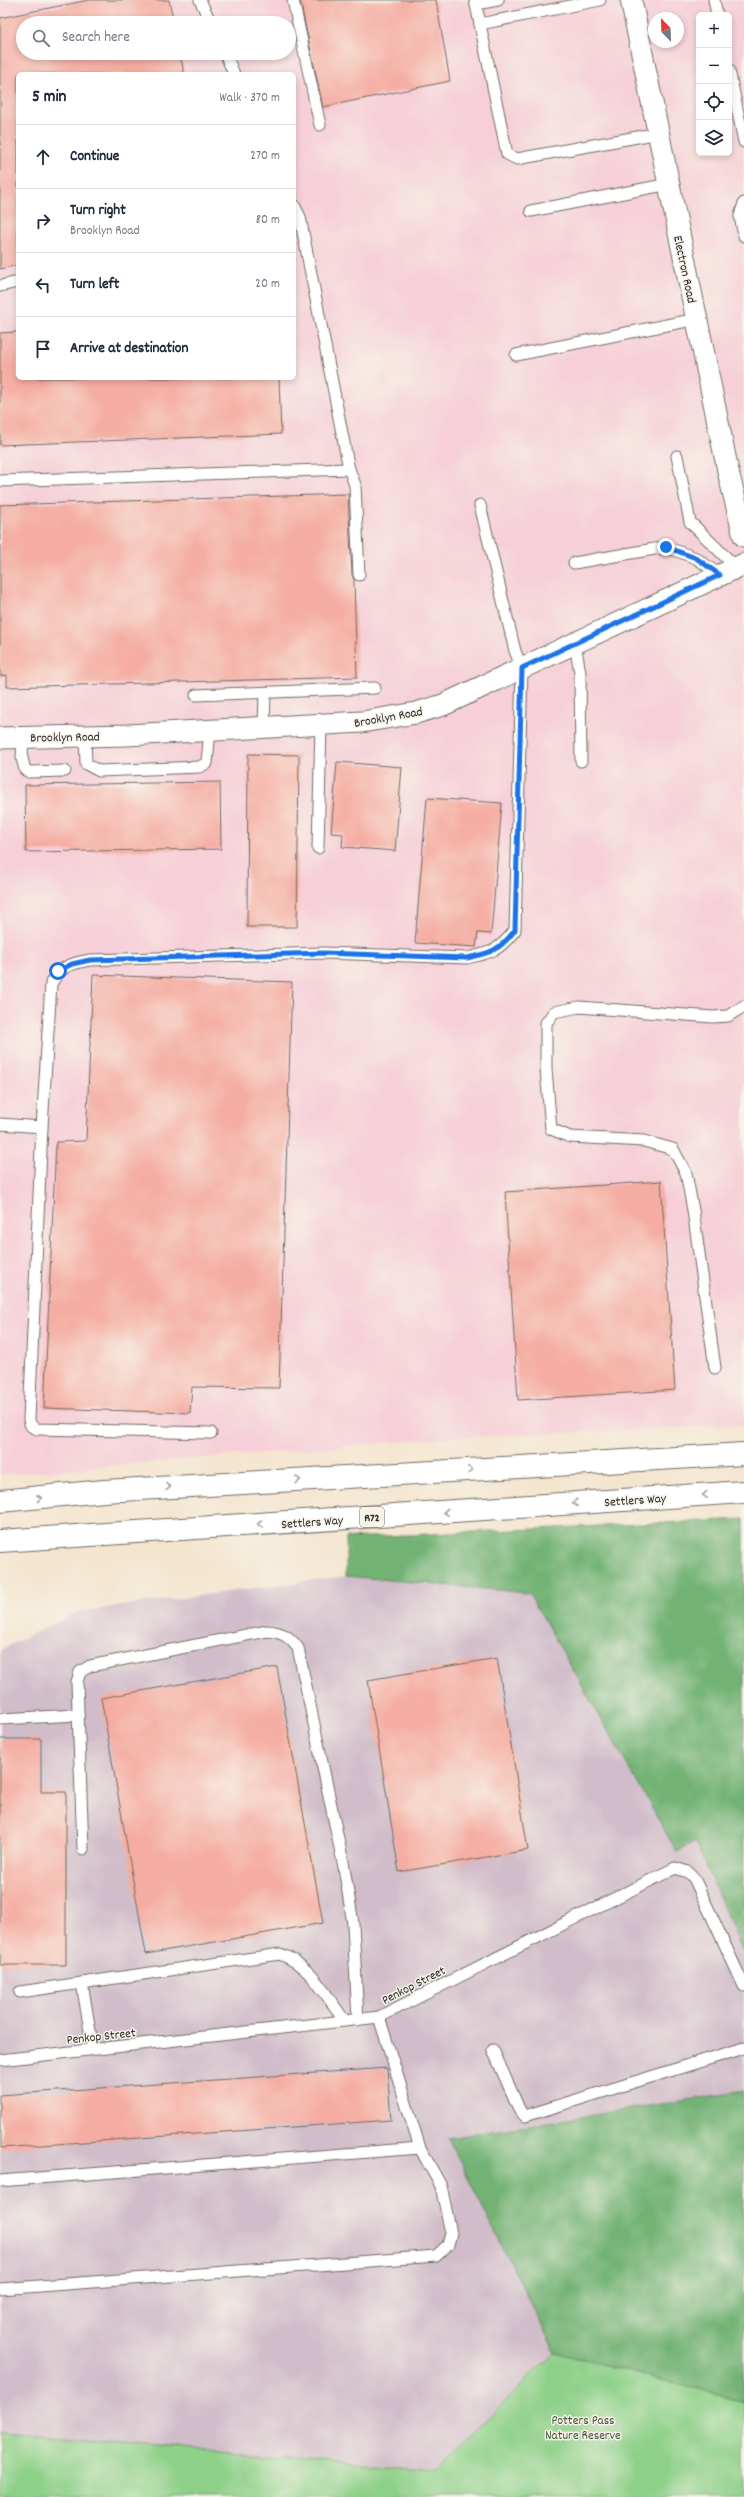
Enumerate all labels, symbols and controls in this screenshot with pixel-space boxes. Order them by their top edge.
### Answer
north arrow [648,12,684,48]
map controls [696,12,732,156]
button: + [696,12,732,48]
search box [16,16,296,60]
icon: search [30,27,52,49]
text: Search here [62,27,130,49]
button: − [696,48,732,84]
button: locate [696,84,732,120]
text: 5 min [32,86,66,110]
text: Walk · 370 m [219,89,280,108]
button: layers [696,120,732,156]
icon: ahead [32,146,54,168]
text: Continue [70,146,119,168]
text: 270 m [250,147,280,166]
text: Turn right [70,200,126,222]
icon: right [32,210,54,232]
text: 80 m [256,211,280,230]
text: Brooklyn Road [70,222,140,241]
street label: Electron Road [667,234,700,305]
icon: left [32,274,54,296]
text: Turn left [70,274,119,296]
text: 20 m [255,275,280,294]
icon: arrive [32,338,54,360]
text: Arrive at destination [70,338,188,360]
route end [657,538,675,556]
street label: Brooklyn Road [353,703,424,734]
street label: Brooklyn Road [30,728,100,749]
route start [49,962,67,980]
one-way arrow [467,1465,473,1474]
one-way arrow [295,1475,301,1484]
one-way arrow [165,1483,171,1492]
street label: Settlers Way [604,1490,667,1513]
one-way arrow [702,1490,708,1499]
one-way arrow [36,1493,42,1502]
one-way arrow [572,1499,578,1508]
road number: R72 [360,1507,384,1527]
one-way arrow [443,1507,449,1516]
street label: Settlers Way [281,1512,344,1535]
one-way arrow [257,1520,263,1529]
street label: Penkop Street [379,1962,449,2010]
street label: Penkop Street [66,2024,137,2051]
park label: Potters Pass Nature Reserve [545,2412,621,2446]

